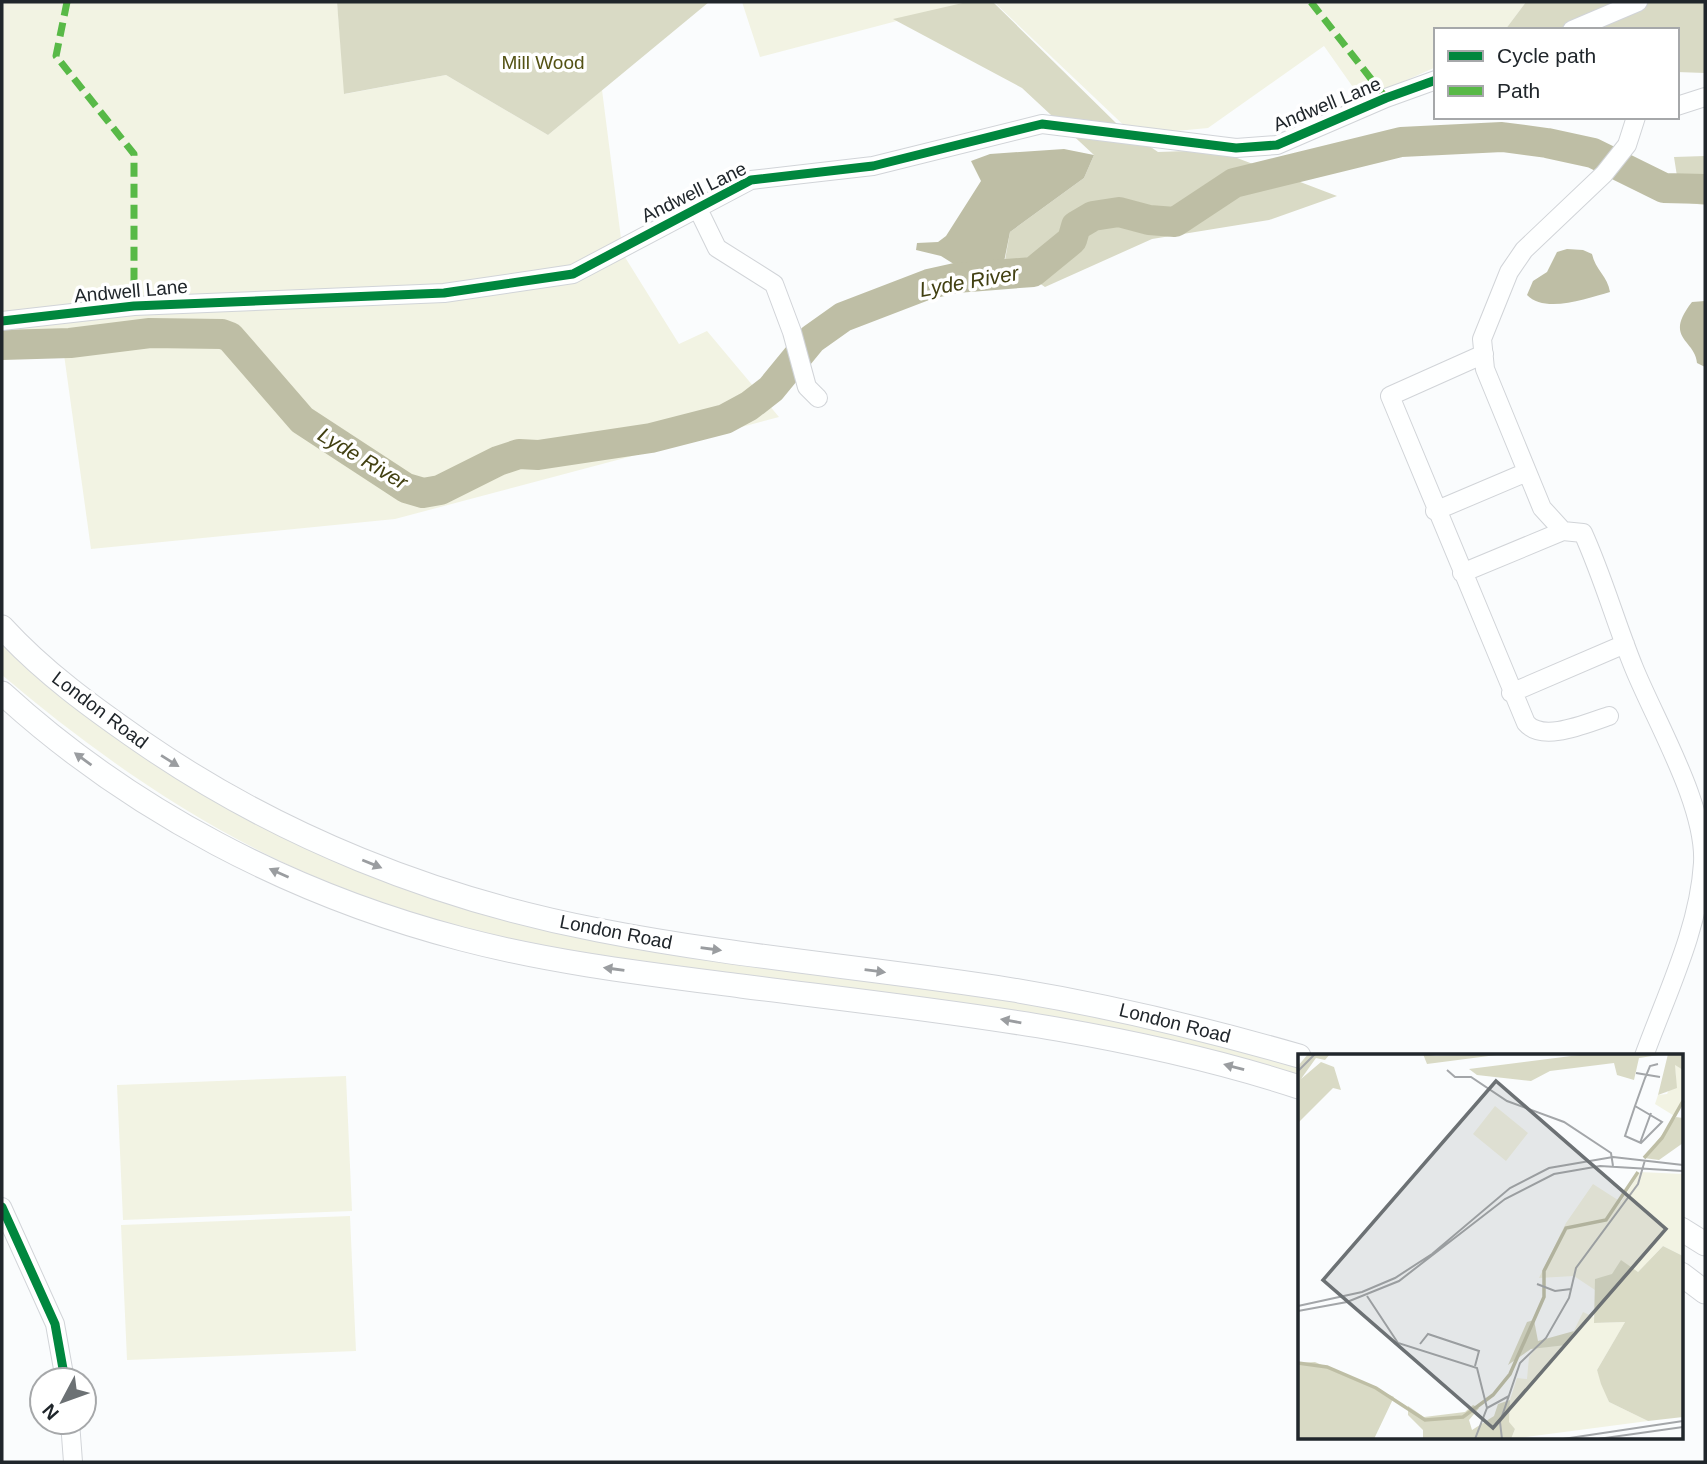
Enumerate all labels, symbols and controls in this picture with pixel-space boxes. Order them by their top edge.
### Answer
legend [1434,28,1679,119]
text: Cycle path [1497,44,1596,67]
park label: Mill Wood [501,52,585,73]
street label: Andwell Lane [1270,73,1384,135]
text: Path [1497,79,1540,102]
street label: Andwell Lane [638,158,750,226]
water label: Lyde River [918,261,1021,301]
street label: Andwell Lane [73,276,189,306]
water label: Lyde River [314,422,413,494]
street label: London Road [48,667,152,753]
one-way arrow [74,752,92,766]
one-way arrow [161,754,179,768]
one-way arrow [362,859,383,870]
one-way arrow [269,867,289,879]
street label: London Road [558,911,674,953]
one-way arrow [700,943,722,954]
one-way arrow [603,964,625,975]
one-way arrow [864,966,886,977]
street label: London Road [1117,999,1233,1047]
one-way arrow [1000,1015,1022,1026]
inset map [1298,1054,1682,1440]
one-way arrow [1223,1061,1245,1072]
north arrow [28,1366,98,1436]
text: N [38,1400,63,1424]

